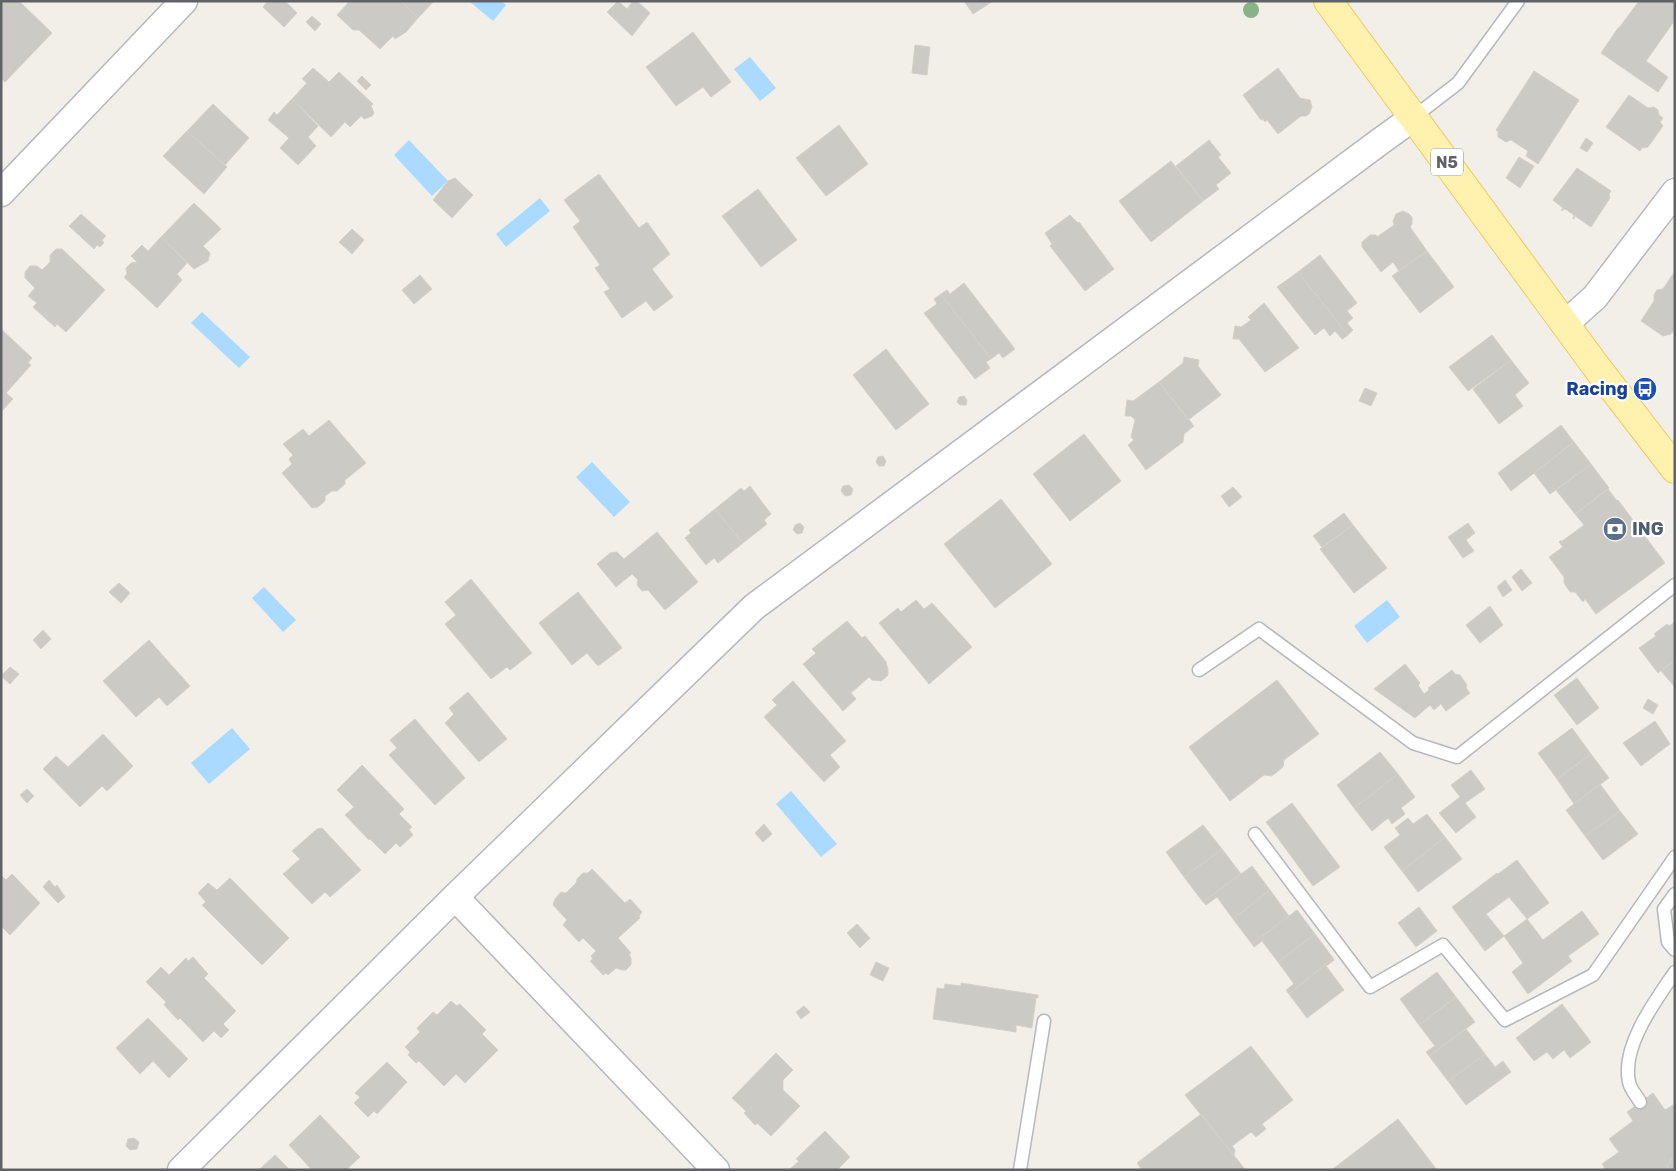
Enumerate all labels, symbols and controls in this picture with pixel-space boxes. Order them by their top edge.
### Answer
road number: N5 [1431,148,1463,176]
bus stop icon: Racing [1632,376,1658,402]
place label: Racing [1566,378,1628,400]
bank icon: ING [1602,516,1628,542]
place label: ING [1632,518,1664,540]

